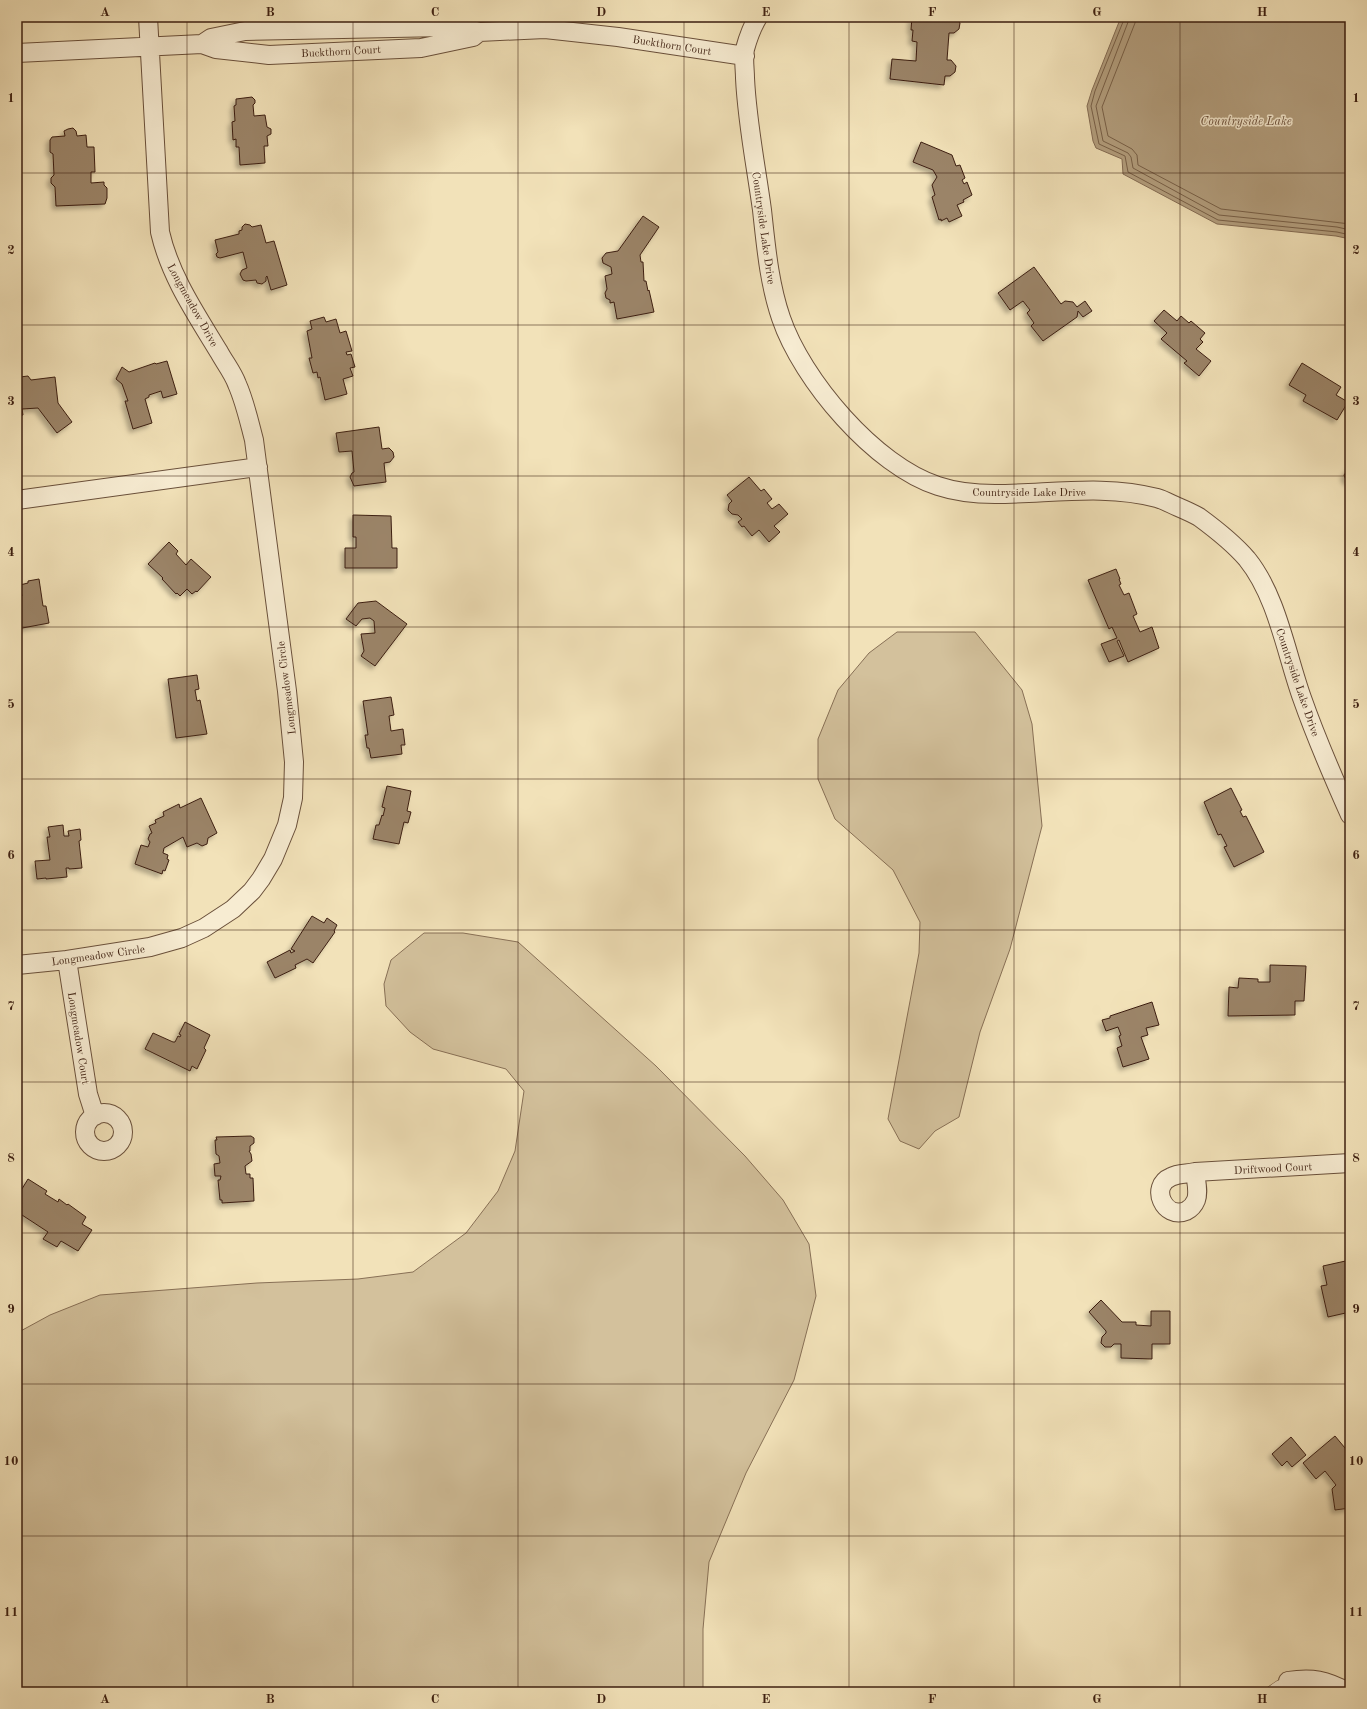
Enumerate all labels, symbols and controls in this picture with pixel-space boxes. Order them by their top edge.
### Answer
text: A [100,6,110,19]
text: B [265,6,275,19]
text: C [431,6,439,19]
text: D [596,6,606,19]
text: E [762,6,771,19]
text: F [928,6,937,19]
text: G [1092,6,1102,19]
text: H [1257,6,1268,19]
street label: Buckthorn Court [631,35,712,58]
street label: Buckthorn Court [301,45,381,60]
text: 1 [7,92,15,105]
text: 1 [1352,92,1360,105]
water label: Countryside Lake [1200,116,1292,128]
street label: Countryside Lake Drive [749,171,776,285]
text: 2 [7,244,15,257]
text: 2 [1352,244,1360,257]
street label: Longmeadow Drive [164,262,219,349]
text: 3 [7,395,15,408]
text: 3 [1352,395,1360,408]
street label: Countryside Lake Drive [972,488,1086,499]
text: 4 [7,546,15,559]
text: 4 [1352,546,1360,559]
street label: Countryside Lake Drive [1273,627,1320,738]
street label: Longmeadow Circle [276,640,299,735]
text: 5 [7,698,15,711]
text: 5 [1352,698,1360,711]
text: 6 [7,849,15,862]
text: 6 [1352,849,1360,862]
street label: Longmeadow Circle [51,944,146,968]
street label: Longmeadow Court [65,991,90,1085]
text: 7 [7,1000,15,1013]
text: 7 [1352,1000,1360,1013]
text: 8 [7,1152,15,1165]
text: 8 [1352,1152,1360,1165]
street label: Driftwood Court [1234,1162,1313,1177]
text: 9 [7,1303,15,1316]
text: 9 [1352,1303,1360,1316]
text: 10 [3,1455,19,1468]
text: 10 [1348,1455,1364,1468]
text: 11 [3,1606,19,1619]
text: 11 [1348,1606,1364,1619]
text: A [100,1693,110,1706]
text: B [265,1693,275,1706]
text: C [431,1693,439,1706]
text: D [596,1693,606,1706]
text: E [762,1693,771,1706]
text: F [928,1693,937,1706]
text: G [1092,1693,1102,1706]
text: H [1257,1693,1268,1706]

